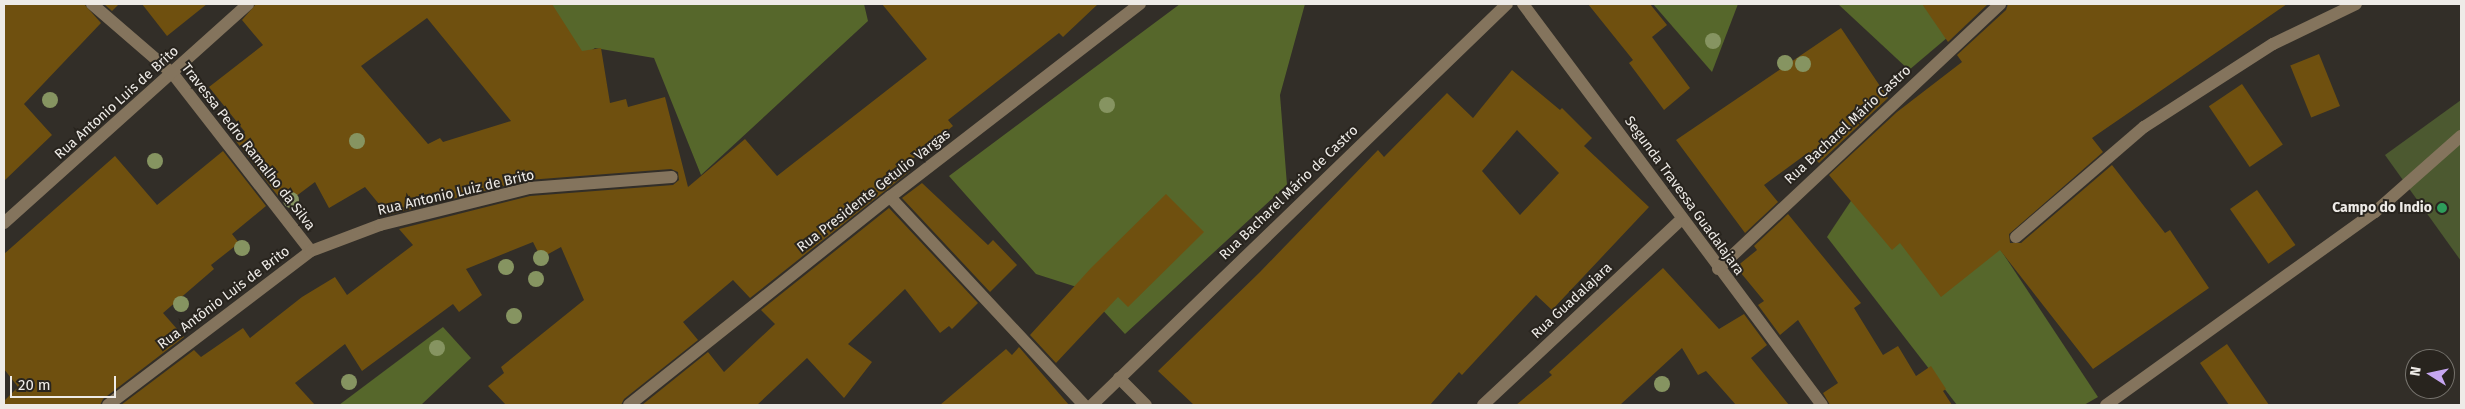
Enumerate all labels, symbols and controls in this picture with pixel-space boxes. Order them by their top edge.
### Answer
street label: Rua Antonio Luis de Brito [52,43,182,163]
street label: Travessa Pedro Ramalho da Silva [178,60,318,234]
street label: Rua Bacharel Mário Castro [1781,62,1915,188]
street label: Segunda Travessa Guadalajara [1621,113,1747,279]
street label: Rua Bacharel Mário de Castro [1216,122,1362,264]
street label: Rua Presidente Getulio Vargas [794,126,954,256]
street label: Rua Antonio Luiz de Brito [376,167,536,219]
place label: Campo do Indio [2332,200,2432,216]
marker: Campo do Indio [2436,202,2448,214]
street label: Rua Antônio Luis de Brito [155,243,293,353]
street label: Rua Guadalajara [1528,259,1616,343]
north arrow [2405,349,2455,399]
text: N [2407,365,2425,378]
scale bar [12,366,119,398]
text: 20 m [18,376,51,394]

